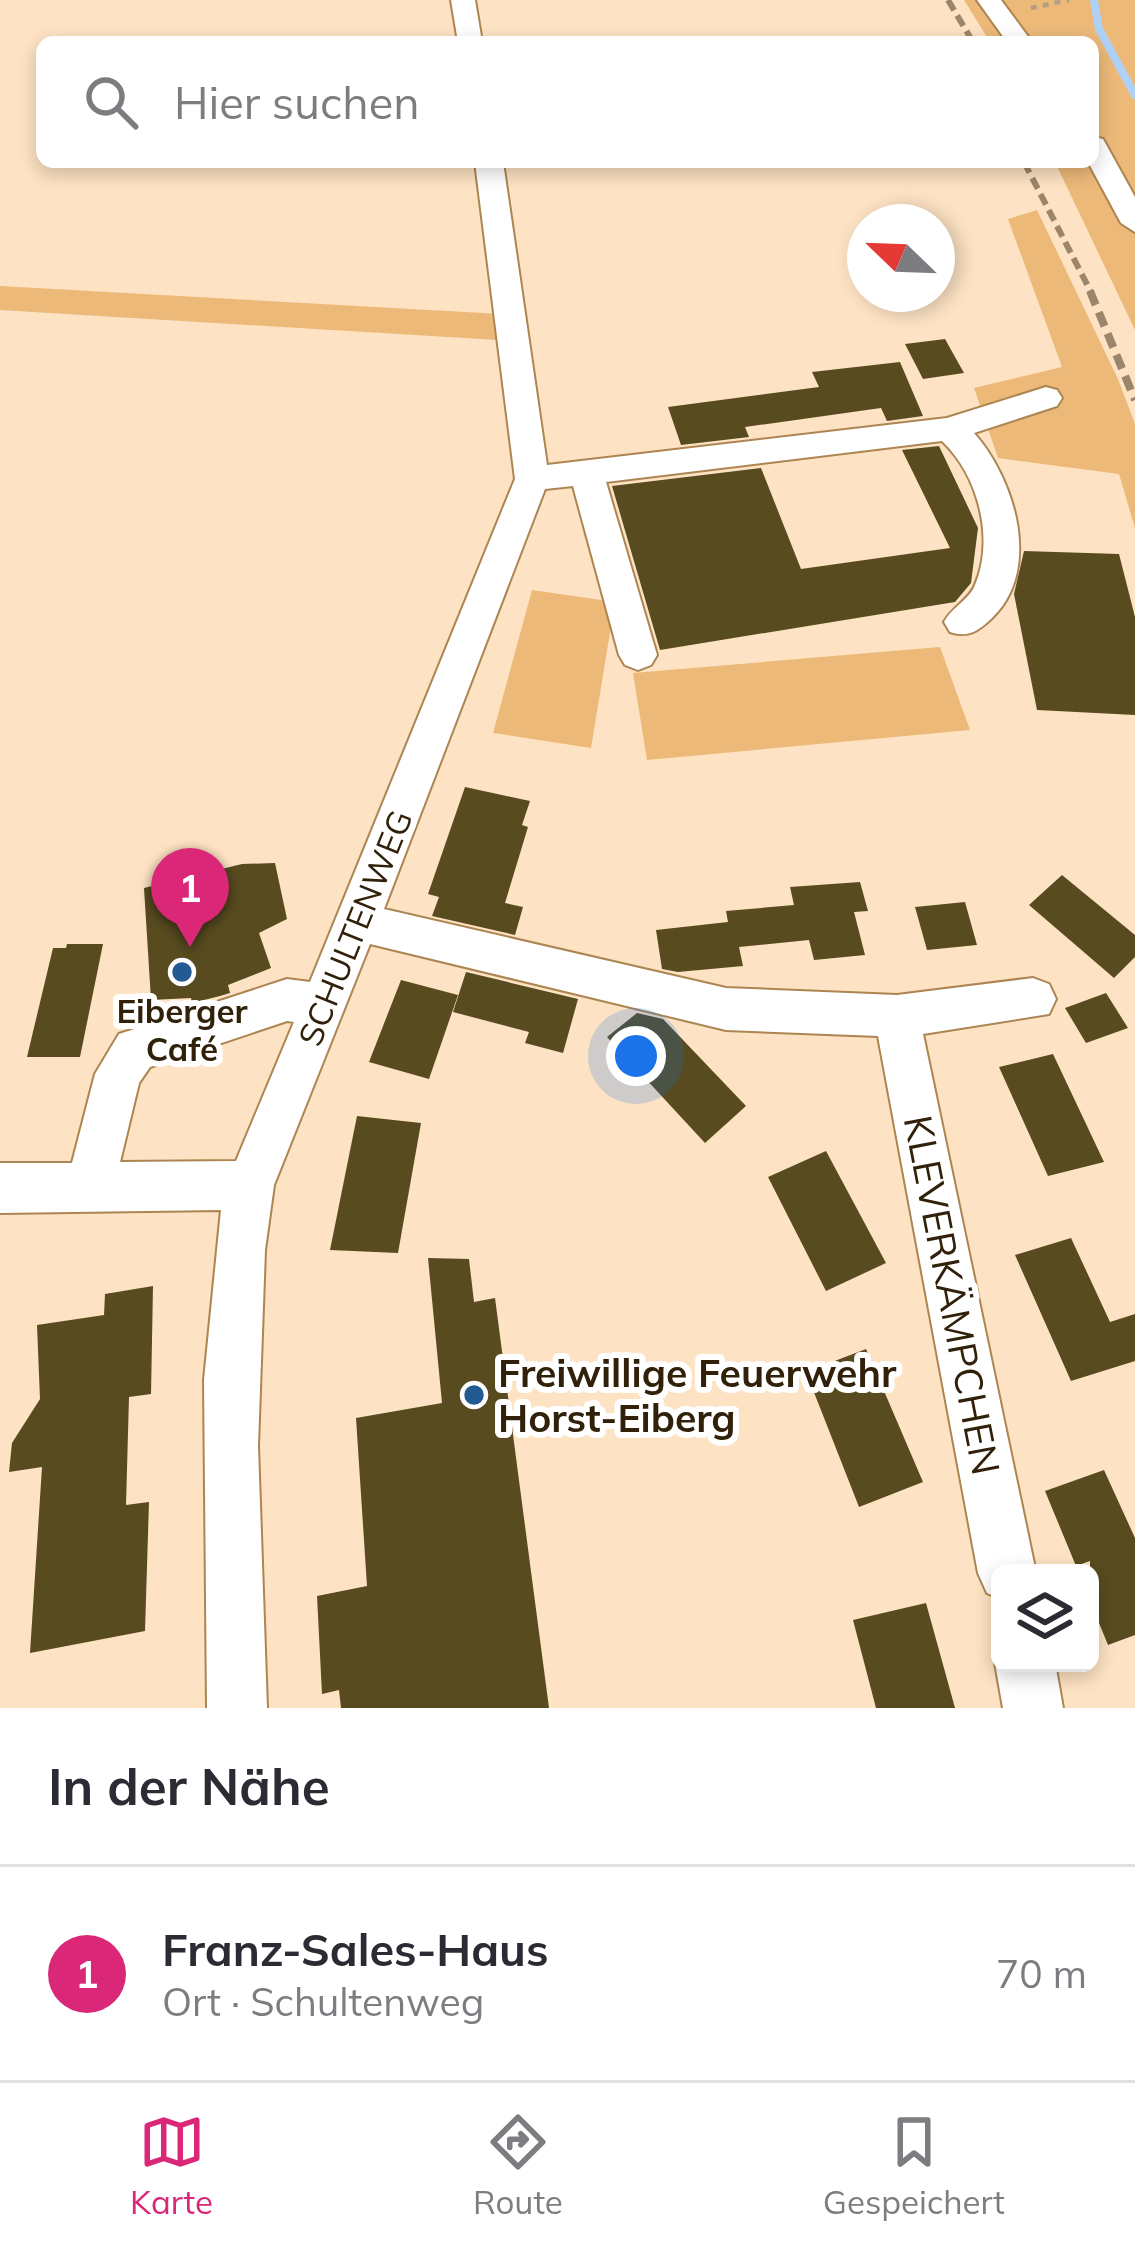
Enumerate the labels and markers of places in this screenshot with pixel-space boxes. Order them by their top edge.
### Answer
pin: 1 [151,848,229,947]
marker: Eiberger Café [169,959,195,985]
place label: Eiberger Café [116,990,248,1069]
place label: Freiwillige Feuerwehr Horst-Eiberg [498,1348,897,1442]
marker: Freiwillige Feuerwehr Horst-Eiberg [461,1382,487,1408]

